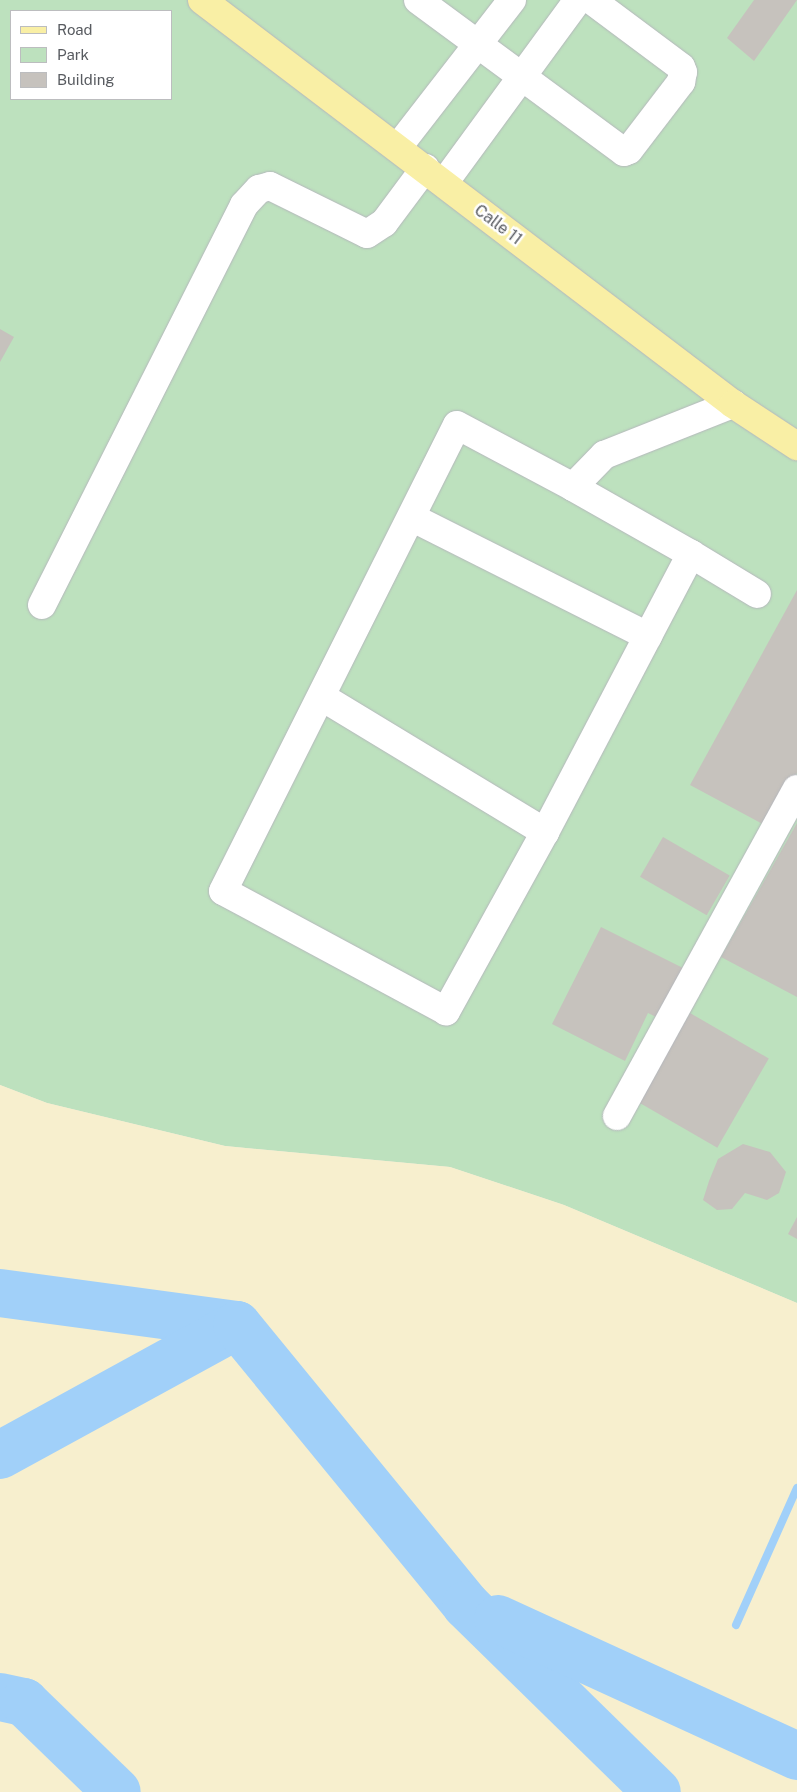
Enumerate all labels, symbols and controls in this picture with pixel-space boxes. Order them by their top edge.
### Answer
legend [10,10,172,100]
text: Road [57,21,93,38]
text: Park [57,46,89,63]
text: Building [57,71,115,88]
street label: Calle 11 [470,201,526,249]

